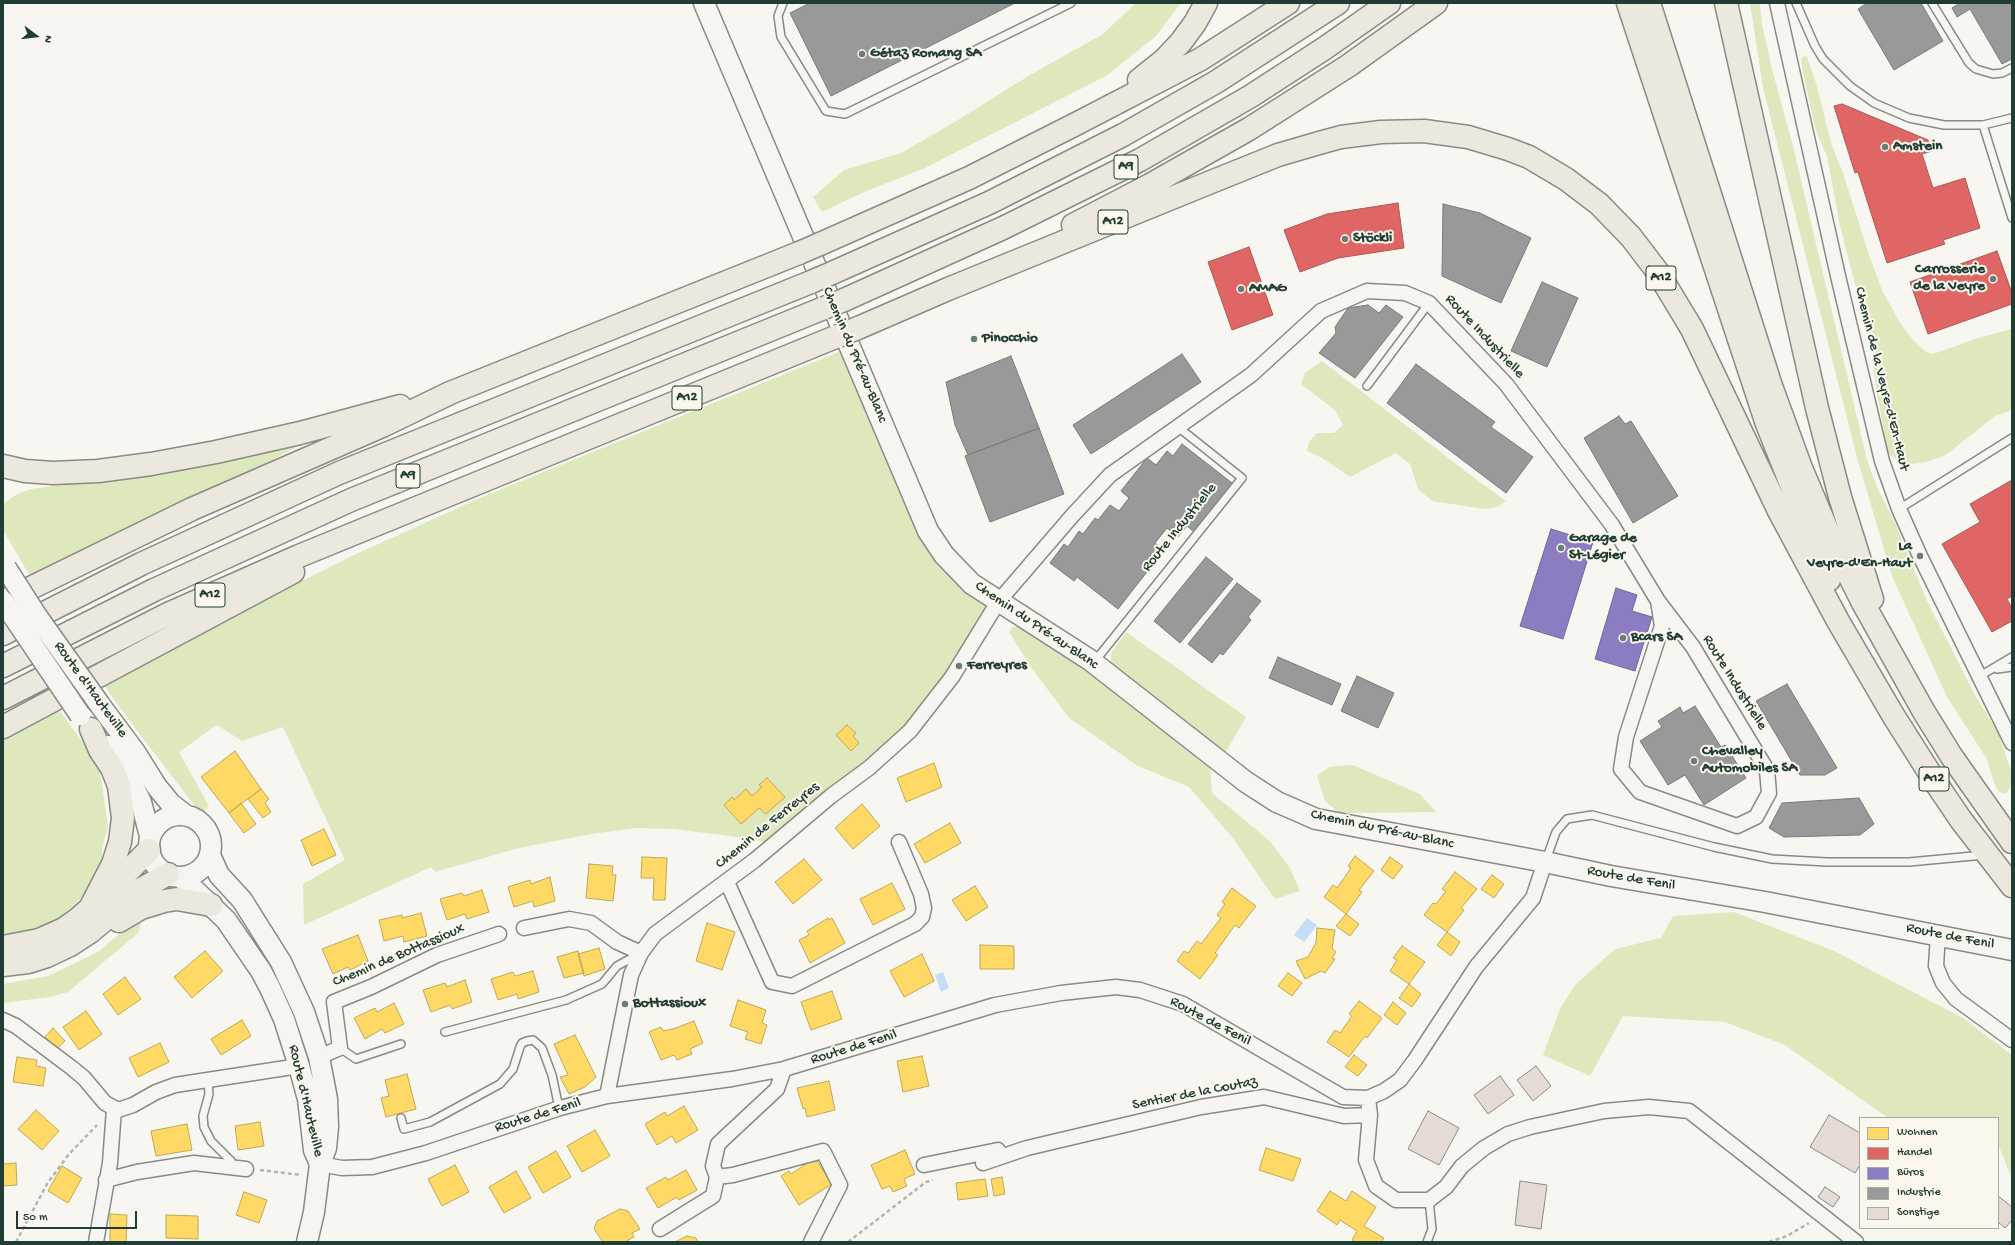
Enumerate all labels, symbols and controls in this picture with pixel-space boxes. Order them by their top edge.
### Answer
north arrow [16,16,56,56]
text: N [41,34,54,44]
place label: Gétaz Romang SA [870,45,981,63]
marker: Gétaz Romang SA [857,49,867,59]
place label: Amstein [1893,138,1942,156]
marker: Amstein [1880,142,1890,152]
road number: A9 [1114,155,1138,179]
road number: A12 [1098,210,1128,234]
place label: Stöckli [1353,230,1392,248]
marker: Stöckli [1340,234,1350,244]
place label: Carrosserie de la Veyre [1913,261,1985,296]
road number: A12 [1646,266,1676,290]
marker: Carrosserie de la Veyre [1988,274,1998,284]
place label: AMAG [1249,280,1287,298]
marker: AMAG [1236,284,1246,294]
street label: Chemin du Pré-au-Blanc [817,285,891,425]
street label: Chemin de la Veyre-d'En-Haut [1849,285,1913,473]
street label: Route Industrielle [1440,291,1528,383]
place label: Pinocchio [982,330,1038,348]
marker: Pinocchio [969,334,979,344]
road number: A12 [672,386,702,410]
road number: A9 [396,464,420,488]
street label: Route Industrielle [1139,480,1221,576]
place label: Garage de St-Légier [1569,530,1637,565]
place label: La Veyre-d'En-Haut [1807,538,1912,573]
marker: Garage de St-Légier [1556,543,1566,553]
marker: La Veyre-d'En-Haut [1915,551,1925,561]
street label: Chemin du Pré-au-Blanc [971,578,1101,674]
road number: A12 [195,583,225,607]
place label: Bcars SA [1631,629,1682,647]
street label: Route Industrielle [1697,632,1771,734]
marker: Bcars SA [1618,633,1628,643]
street label: Route d'Hauteville [49,638,131,742]
place label: Ferreyres [967,657,1027,675]
marker: Ferreyres [954,661,964,671]
place label: Chevalley Automobiles SA [1702,743,1797,778]
marker: Chevalley Automobiles SA [1689,756,1699,766]
road number: A12 [1919,767,1949,791]
street label: Chemin de Ferreyres [712,779,824,873]
street label: Chemin du Pré-au-Blanc [1309,806,1455,854]
street label: Route de Fenil [1585,862,1677,896]
street label: Chemin de Bottassioux [330,920,468,992]
street label: Route de Fenil [1904,920,1996,954]
street label: Route de Fenil [1166,993,1254,1051]
place label: Bottassioux [633,995,706,1013]
marker: Bottassioux [620,999,630,1009]
street label: Route de Fenil [809,1026,899,1070]
street label: Route d'Hauteville [283,1043,327,1159]
street label: Sentier de la Coutaz [1131,1073,1259,1115]
street label: Route de Fenil [493,1094,583,1138]
legend [1859,1117,1999,1229]
text: Wohnen [1897,1126,1937,1140]
text: Handel [1897,1146,1932,1160]
text: Büros [1897,1166,1924,1180]
text: Industrie [1897,1186,1941,1200]
scale bar [18,1203,139,1229]
text: Sonstige [1897,1206,1939,1220]
text: 50 m [23,1211,48,1225]

